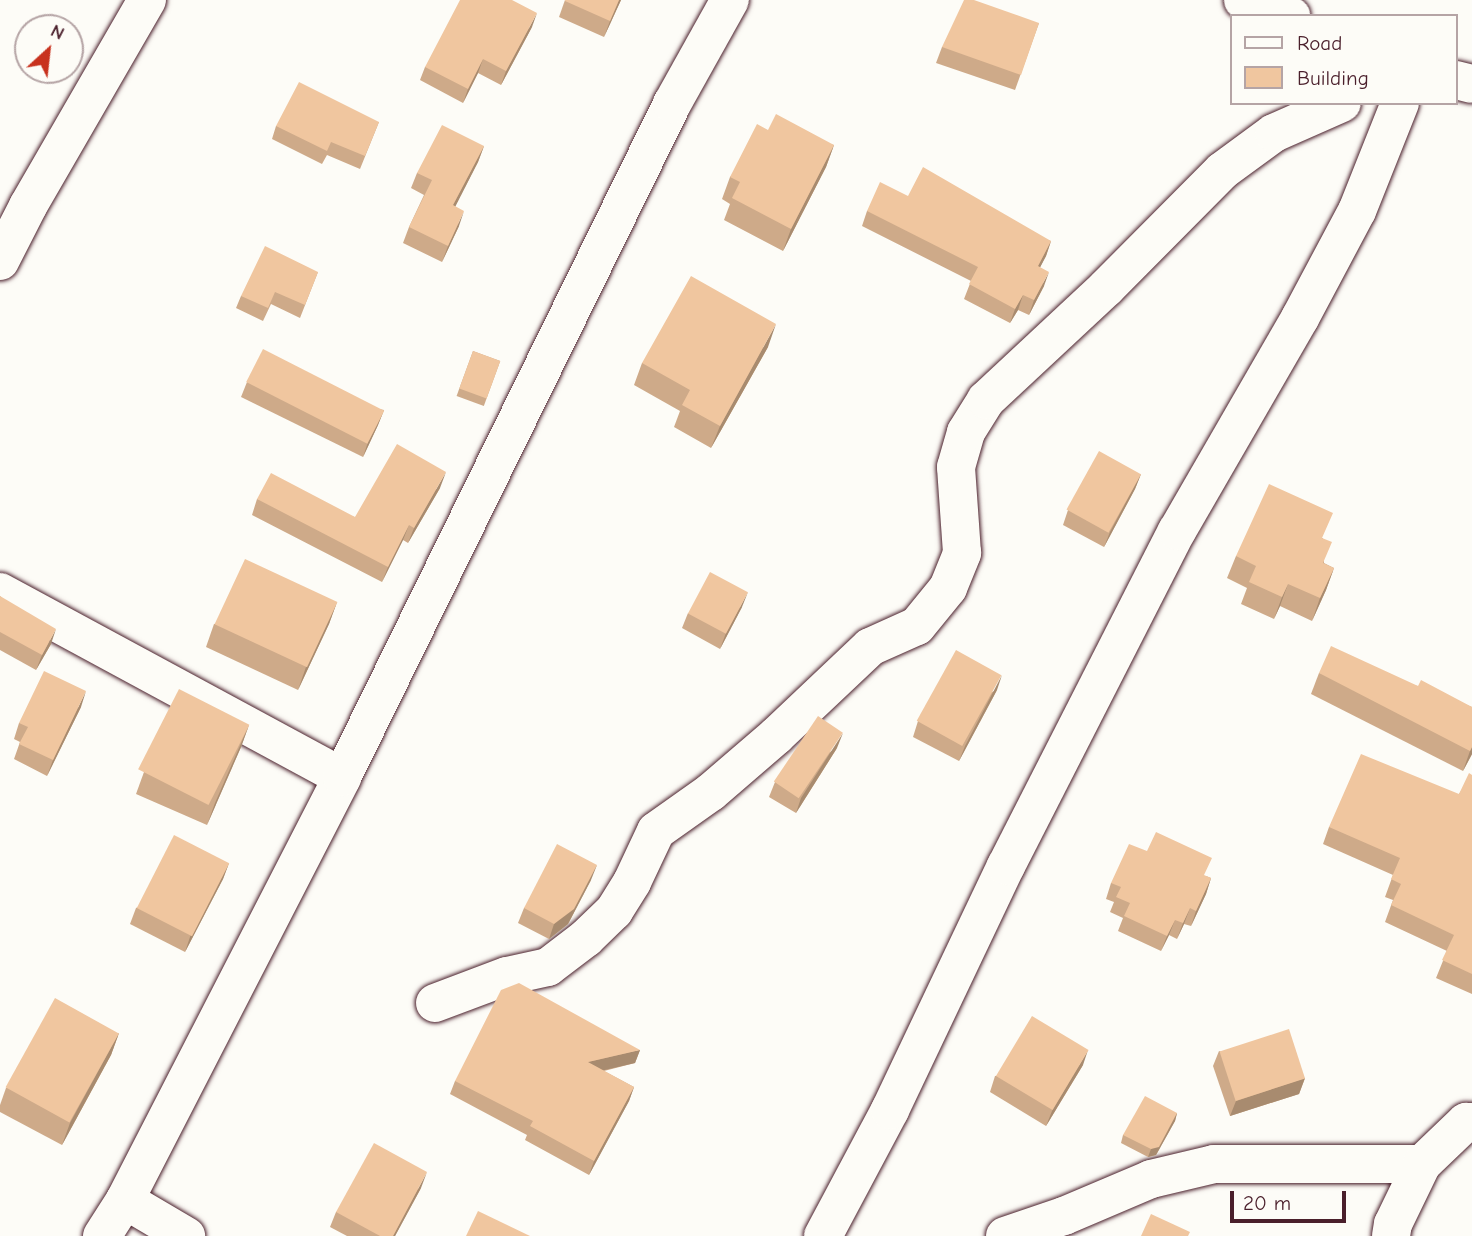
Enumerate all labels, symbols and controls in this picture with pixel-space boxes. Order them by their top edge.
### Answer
north arrow [14,14,84,84]
legend [1230,14,1458,105]
text: N [47,19,68,45]
text: Road [1297,31,1342,55]
text: Building [1297,66,1369,90]
scale bar [1234,1176,1350,1220]
text: 20 m [1243,1191,1291,1215]

